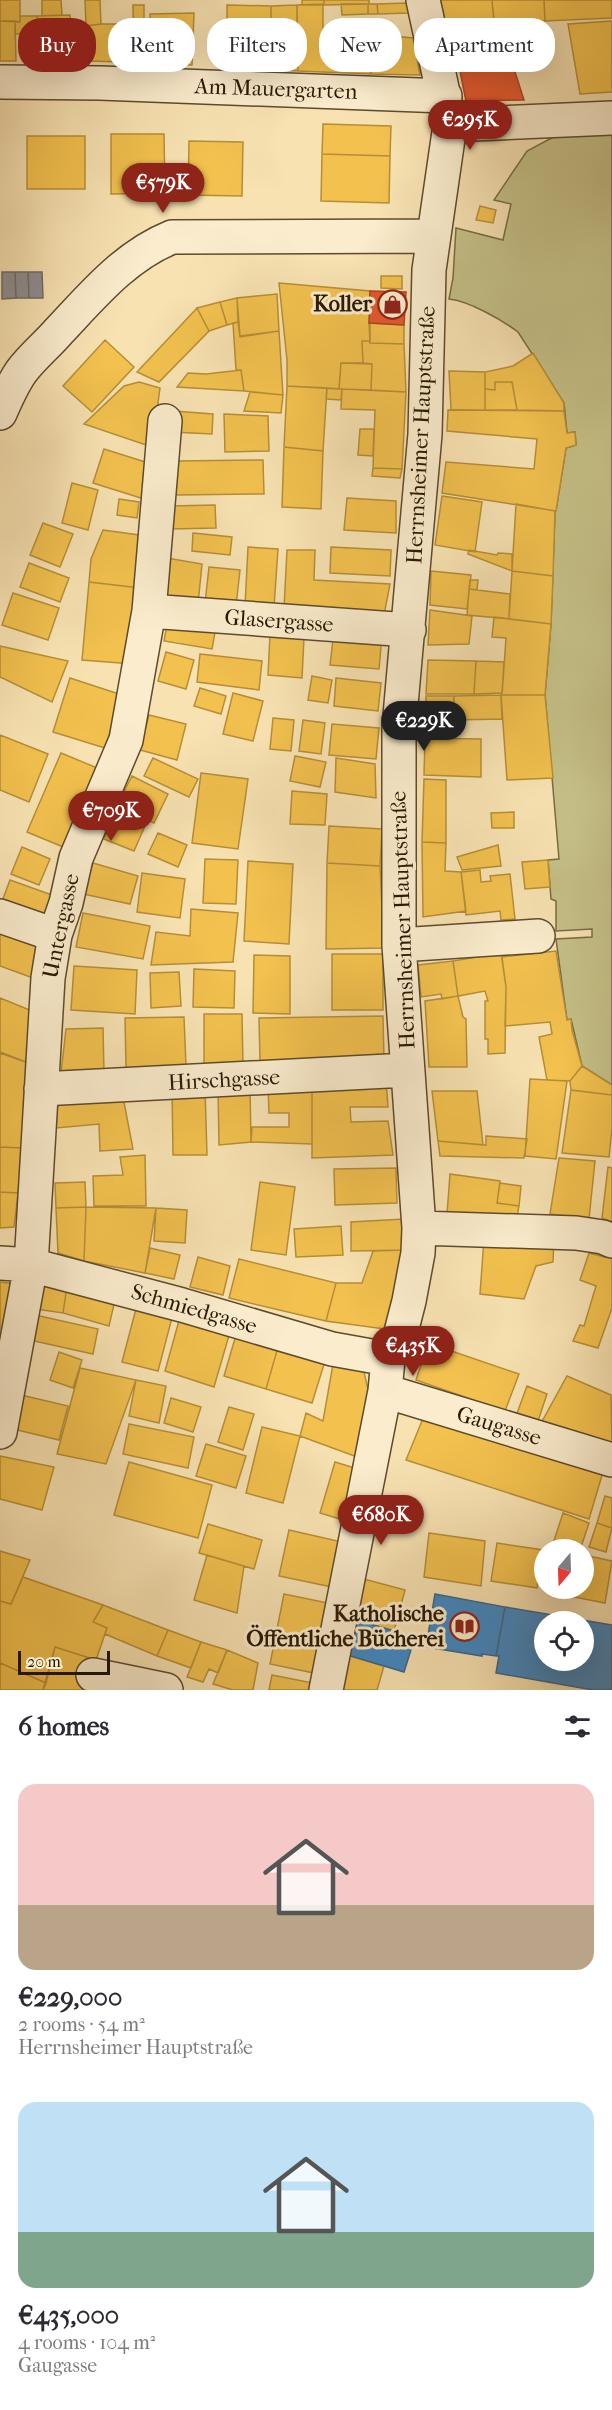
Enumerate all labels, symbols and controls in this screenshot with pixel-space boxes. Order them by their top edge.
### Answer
chip: Buy [18,18,96,72]
chip: Rent [108,18,195,72]
chip: Filters [207,18,307,72]
chip: New [319,18,402,72]
chip: Apartment [414,18,555,72]
street label: Am Mauergarten [193,73,358,105]
pin: €295K [428,100,512,151]
text: €295K [442,108,498,131]
pin: €579K [121,163,205,214]
text: €579K [135,171,191,194]
shop icon: Koller [377,288,409,320]
place label: Koller [313,291,373,317]
street label: Herrnsheimer Hauptstraße [401,305,441,565]
street label: Glasergasse [224,604,334,638]
pin: €229K [382,701,466,752]
text: €229K [395,709,453,732]
street label: Herrnsheimer Hauptstraße [385,790,421,1050]
pin: €709K [69,791,153,842]
text: €709K [82,799,140,822]
street label: Untergasse [37,871,85,981]
street label: Hirschgasse [167,1064,281,1096]
street label: Schmiedgasse [128,1279,260,1339]
pin: €435K [371,1326,455,1377]
text: €435K [385,1334,441,1357]
street label: Gaugasse [454,1401,545,1451]
pin: €680K [339,1495,423,1546]
text: €680K [352,1503,410,1526]
north arrow [534,1539,594,1599]
map controls [534,1539,594,1671]
place label: Katholische Öffentliche Bücherei [246,1601,445,1652]
library icon: Katholische Öffentliche Bücherei [449,1611,481,1643]
button: locate [534,1611,594,1671]
scale bar [18,1648,110,1676]
text: 20 m [27,1652,61,1671]
icon: filters [561,1710,594,1743]
text: 6 homes [18,1711,109,1742]
icon: home [252,1823,360,1931]
text: €229,000 [18,1982,122,2013]
text: 2 rooms · 54 m² [18,2013,145,2036]
text: Herrnsheimer Hauptstraße [18,2036,253,2059]
icon: home [252,2141,360,2249]
text: €435,000 [18,2300,119,2331]
text: 4 rooms · 104 m² [18,2331,156,2354]
text: Gaugasse [18,2354,97,2377]

